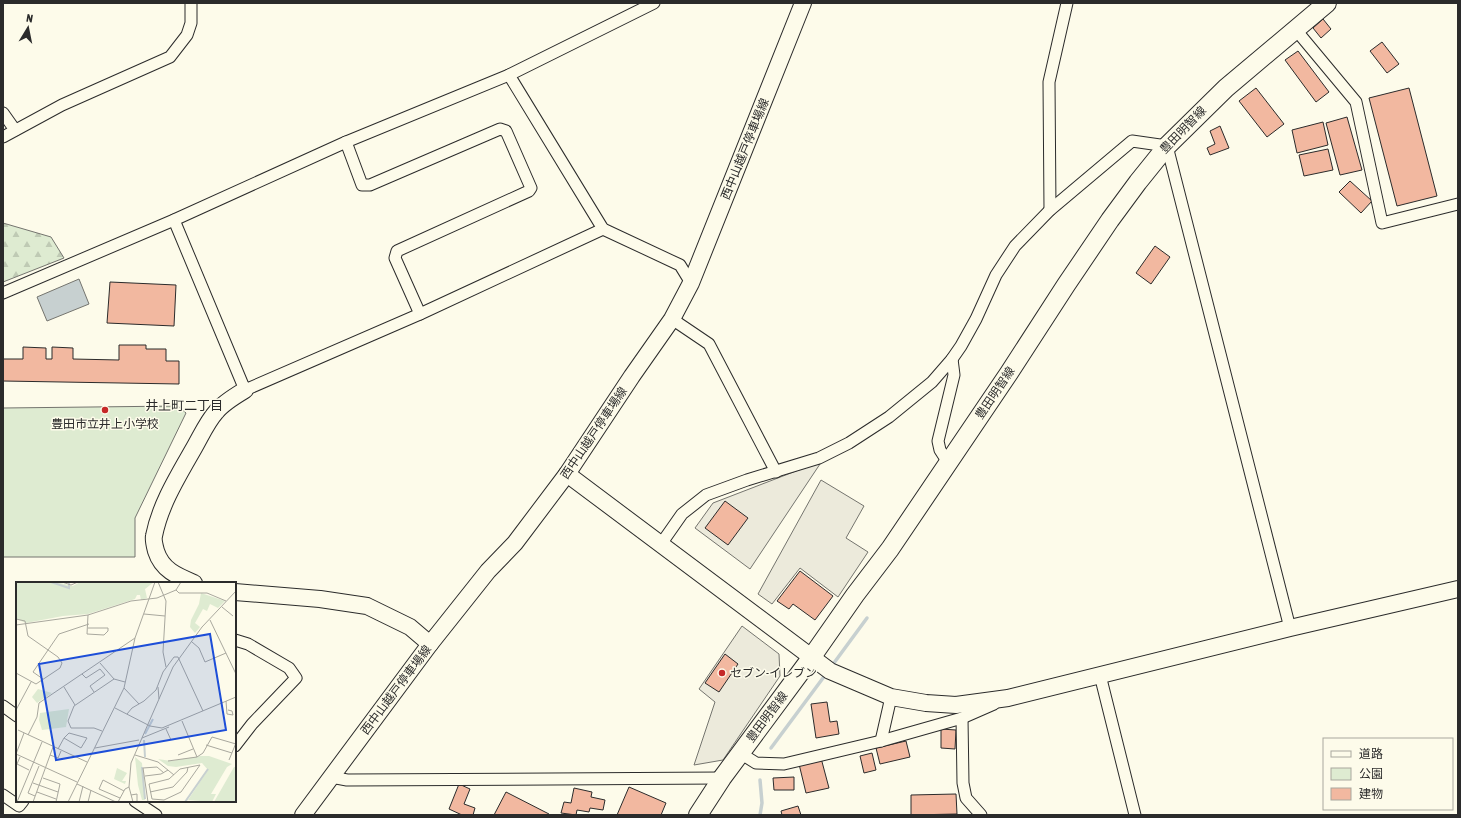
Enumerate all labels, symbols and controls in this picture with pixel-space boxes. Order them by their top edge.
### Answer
north arrow [8,8,48,48]
text: N [25,12,34,25]
street label: 西中山越戸停車場線 [718,96,772,202]
street label: 豊田明智線 [1157,104,1209,156]
street label: 豊田明智線 [972,364,1018,422]
street label: 西中山越戸停車場線 [558,384,630,482]
district label: 井上町二丁目 [145,398,223,413]
marker: 豊田市立井上小学校 [100,405,110,415]
place label: 豊田市立井上小学校 [51,417,159,431]
inset map [16,582,236,802]
street label: 西中山越戸停車場線 [358,643,434,737]
place label: セブン-イレブン [730,666,817,680]
marker: セブン-イレブン [717,668,727,678]
street label: 豊田明智線 [743,689,791,745]
legend [1323,738,1453,810]
text: 道路 [1359,747,1383,761]
text: 公園 [1359,767,1383,781]
text: 建物 [1359,787,1383,801]

